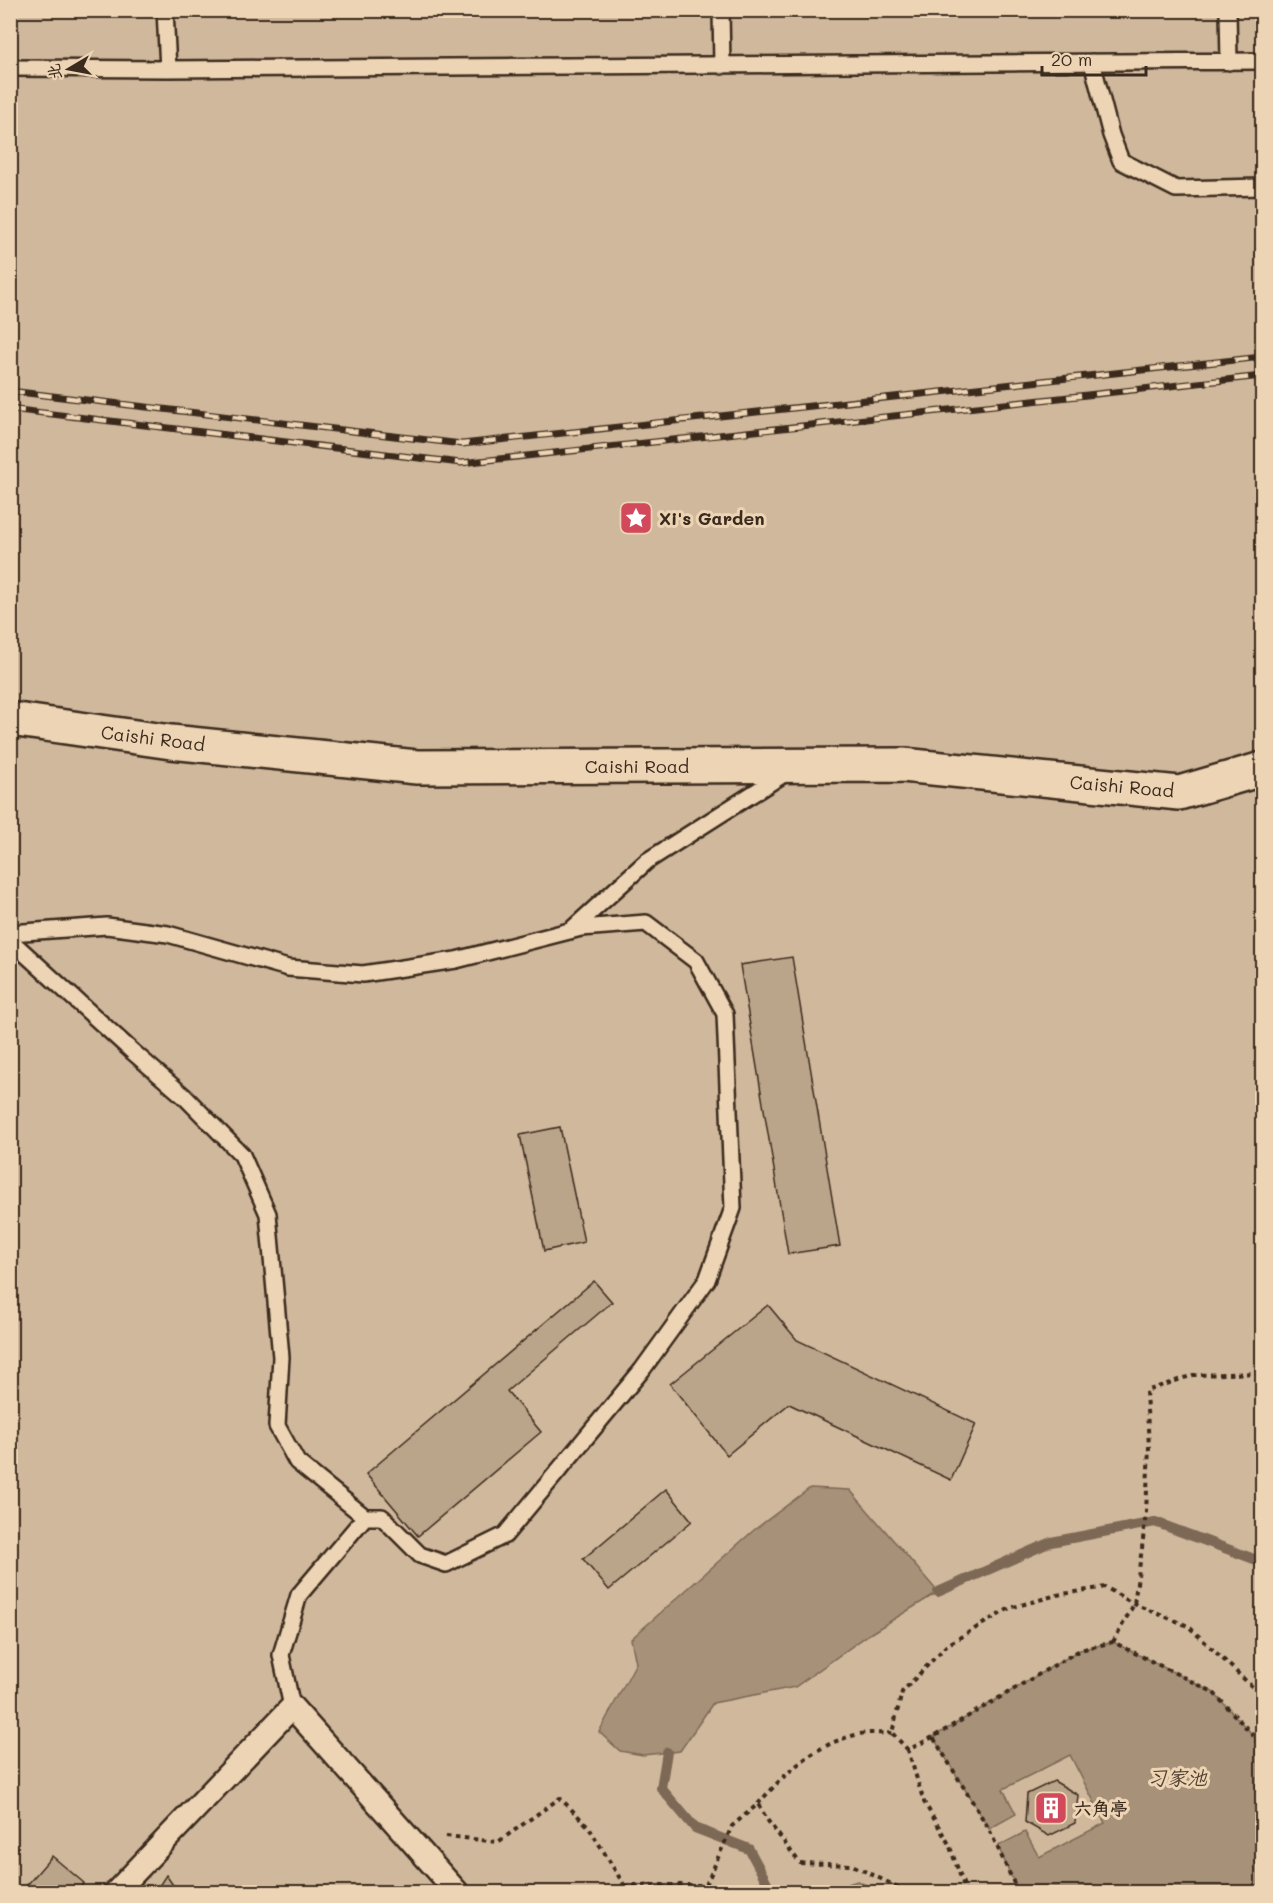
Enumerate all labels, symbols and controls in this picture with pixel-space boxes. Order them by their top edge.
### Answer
north arrow [39,39,99,99]
scale bar [1042,39,1146,77]
text: 20 m [1051,47,1092,71]
text: 北 [42,62,65,81]
place icon: Xi's Garden [618,500,654,536]
place label: Xi's Garden [659,506,765,530]
street label: Caishi Road [100,720,206,756]
street label: Caishi Road [585,754,689,778]
street label: Caishi Road [1069,769,1175,803]
water label: 习家池 [1147,1764,1208,1790]
building icon: 六角亭 [1033,1790,1069,1826]
place label: 六角亭 [1074,1796,1128,1820]

